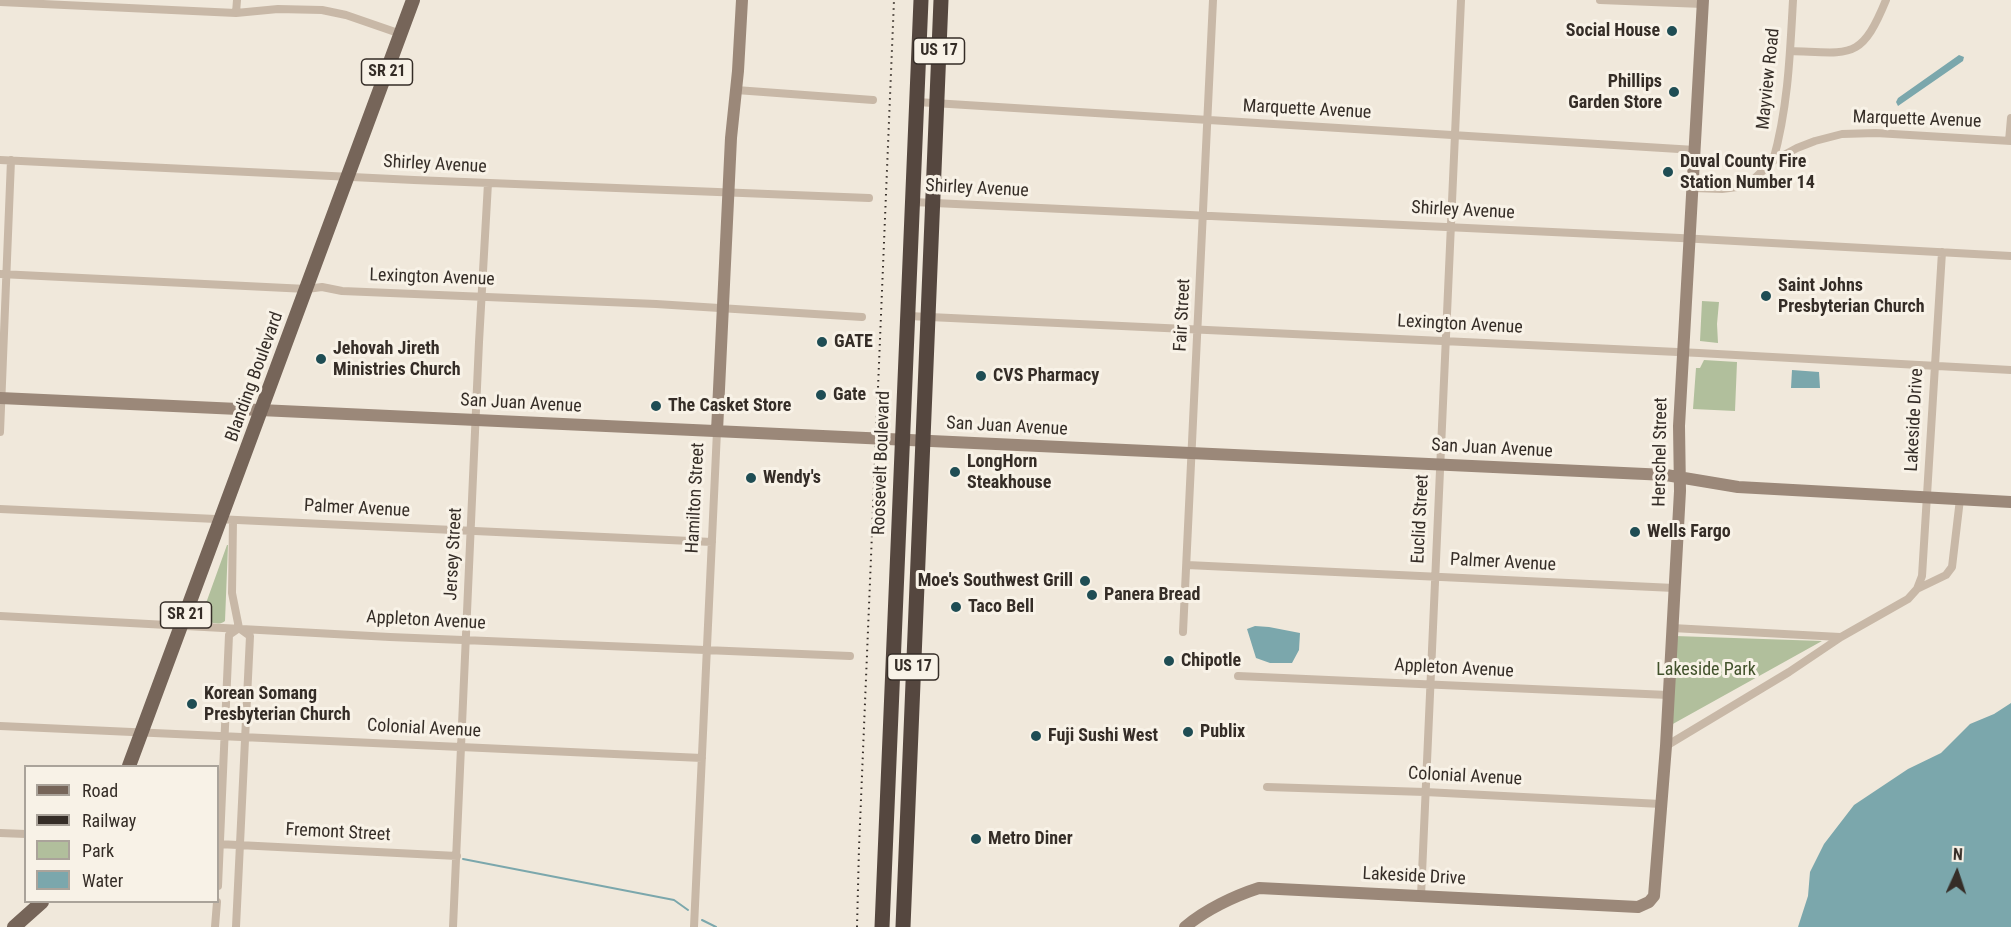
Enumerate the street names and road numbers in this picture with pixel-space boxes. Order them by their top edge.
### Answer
street label: Mayview Road [1753,27,1785,131]
road number: US 17 [914,38,964,64]
road number: SR 21 [362,59,412,85]
street label: Marquette Avenue [1242,96,1372,124]
street label: Marquette Avenue [1852,107,1982,133]
street label: Shirley Avenue [383,152,487,178]
street label: Shirley Avenue [925,176,1029,202]
street label: Shirley Avenue [1411,198,1515,224]
street label: Lexington Avenue [369,265,495,291]
street label: Fair Street [1170,278,1196,352]
street label: Blanding Boulevard [222,309,288,445]
street label: Lexington Avenue [1397,311,1523,339]
street label: Lakeside Drive [1902,368,1928,472]
street label: San Juan Avenue [460,390,582,418]
street label: Roosevelt Boulevard [869,391,895,535]
street label: Herschel Street [1649,397,1673,507]
street label: San Juan Avenue [946,413,1068,441]
street label: San Juan Avenue [1431,435,1553,463]
street label: Hamilton Street [682,442,710,554]
street label: Euclid Street [1408,474,1434,564]
street label: Palmer Avenue [303,495,411,523]
street label: Jersey Street [441,507,467,601]
street label: Palmer Avenue [1449,549,1557,577]
road number: SR 21 [160,602,212,628]
street label: Appleton Avenue [366,607,486,635]
road number: US 17 [888,654,938,680]
street label: Appleton Avenue [1394,655,1514,683]
street label: Colonial Avenue [367,715,481,743]
street label: Colonial Avenue [1408,763,1522,791]
street label: Fremont Street [285,819,391,847]
street label: Lakeside Drive [1362,864,1466,890]

